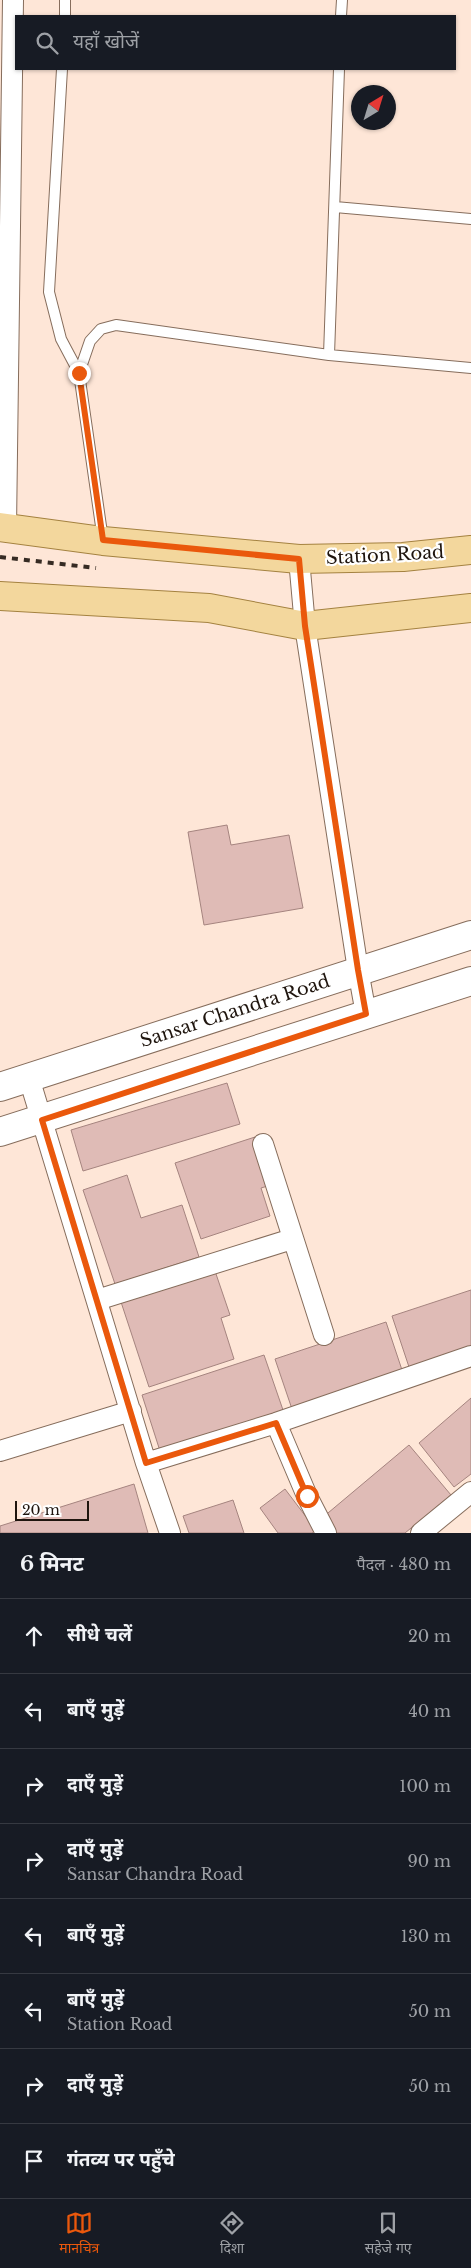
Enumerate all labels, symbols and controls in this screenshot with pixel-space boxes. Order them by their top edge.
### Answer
search box [15,15,456,70]
icon: search [33,29,61,57]
text: यहाँ खोजें [73,30,139,53]
north arrow [351,85,396,130]
route end [68,362,91,385]
street label: Station Road [325,541,445,569]
street label: Sansar Chandra Road [137,970,333,1052]
route start [296,1485,319,1508]
scale bar [15,1498,89,1521]
text: 20 m [22,1501,60,1519]
text: 6 मिनट [20,1551,84,1577]
text: पैदल · 480 m [357,1554,451,1574]
icon: ahead [20,1622,48,1650]
text: सीधे चलें [67,1623,132,1646]
text: 20 m [408,1626,451,1646]
icon: left [20,1697,48,1725]
text: बाएँ मुड़ें [67,1698,124,1721]
text: 40 m [408,1701,451,1721]
icon: right [20,1772,48,1800]
text: दाएँ मुड़ें [67,1773,123,1796]
text: 100 m [399,1776,451,1796]
text: दाएँ मुड़ें [67,1838,123,1861]
icon: right [20,1847,48,1875]
text: 90 m [408,1851,451,1871]
text: Sansar Chandra Road [67,1864,243,1884]
icon: left [20,1922,48,1950]
text: बाएँ मुड़ें [67,1923,124,1946]
text: 130 m [401,1926,451,1946]
text: बाएँ मुड़ें [67,1988,124,2011]
icon: left [20,1997,48,2025]
text: 50 m [409,2001,451,2021]
text: Station Road [67,2014,172,2034]
icon: right [20,2072,48,2100]
text: दाएँ मुड़ें [67,2073,123,2096]
text: 50 m [409,2076,451,2096]
icon: arrive [20,2147,48,2175]
text: गंतव्य पर पहुँचे [67,2148,175,2171]
tab: मानचित्र [59,2209,99,2259]
tab: दिशा [218,2209,246,2259]
tab: सहेजे गए [365,2209,412,2259]

